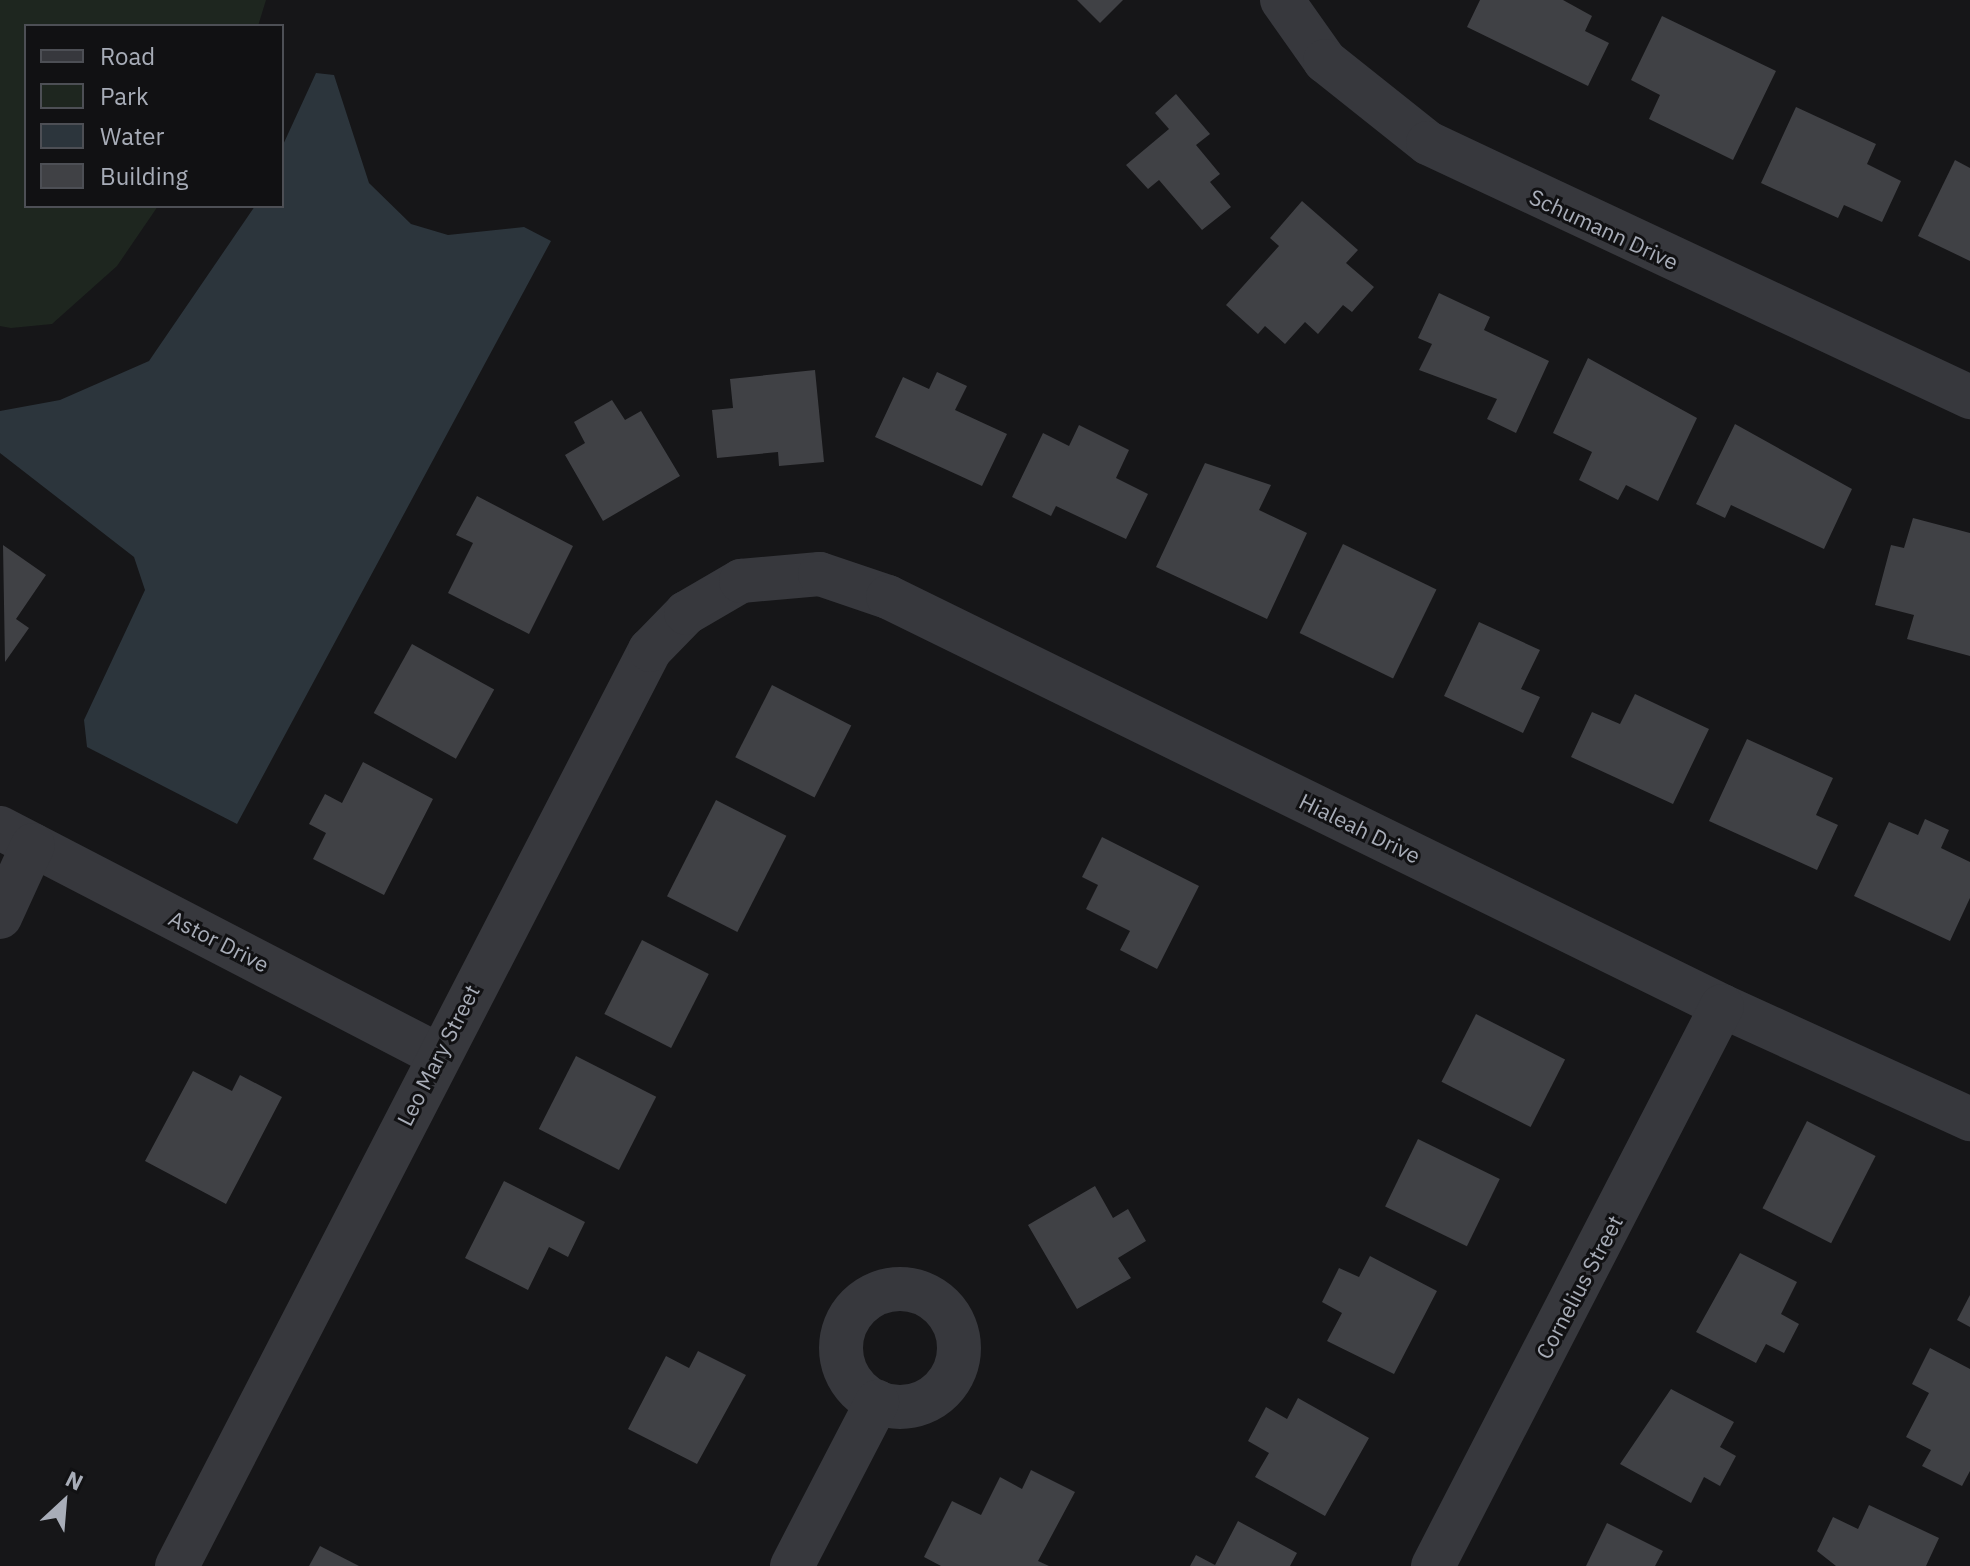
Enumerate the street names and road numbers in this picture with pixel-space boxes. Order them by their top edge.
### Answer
street label: Schumann Drive [1525,183,1683,275]
street label: Hialeah Drive [1295,787,1425,869]
street label: Astor Drive [164,905,274,977]
street label: Leo Mary Street [391,980,485,1130]
street label: Cornelius Street [1530,1211,1628,1363]

